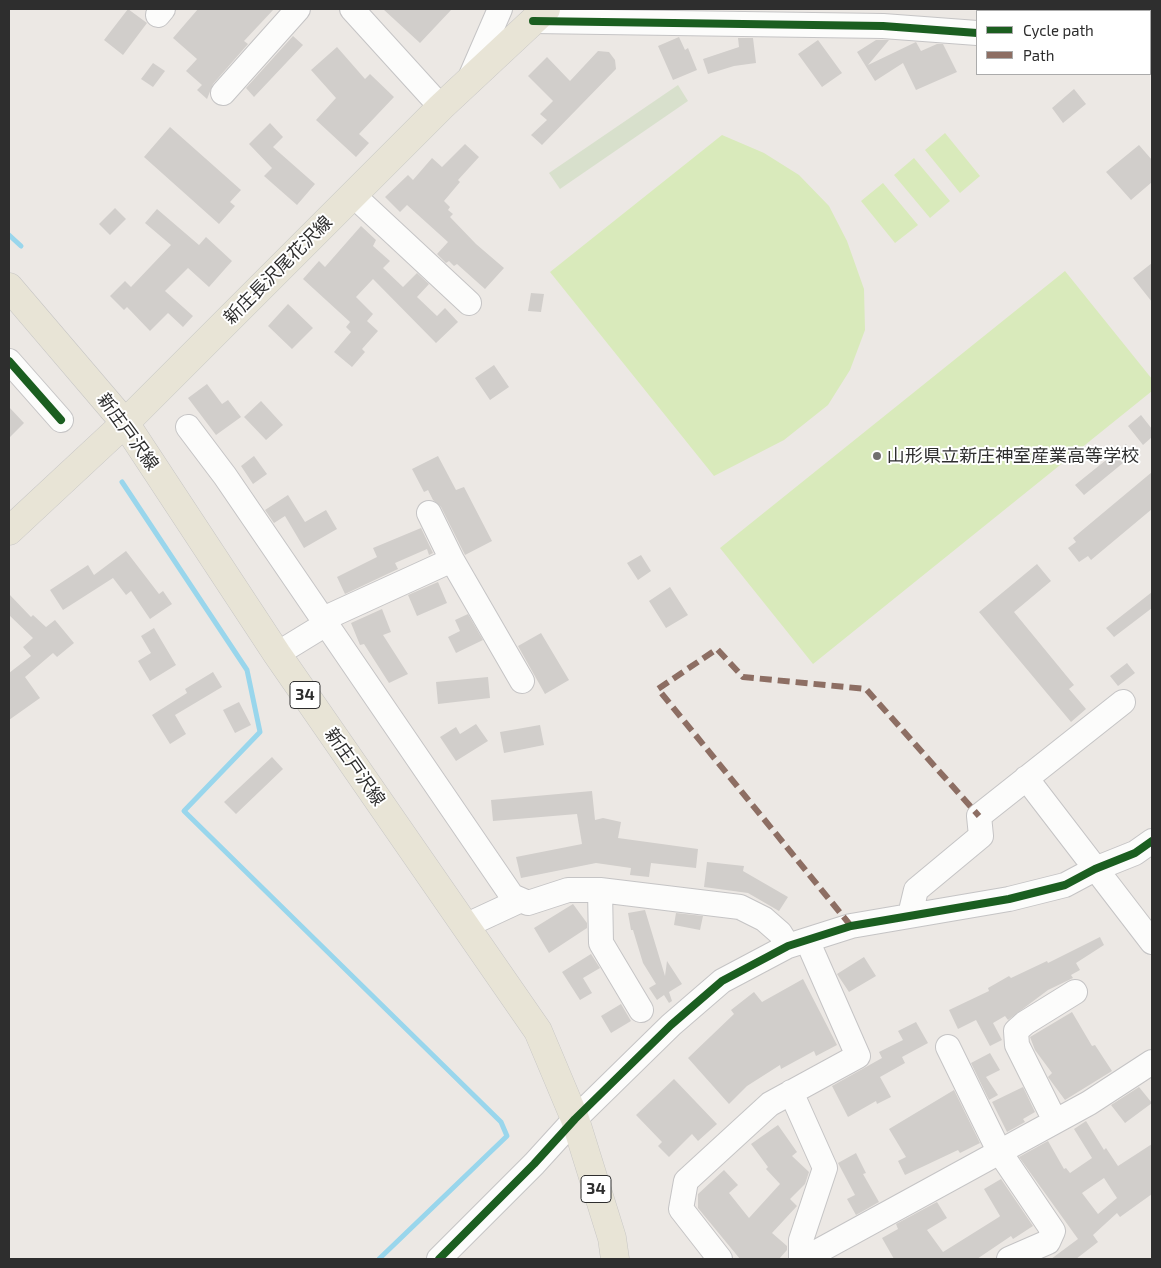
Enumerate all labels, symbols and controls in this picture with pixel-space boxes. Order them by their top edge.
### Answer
legend [976,10,1151,75]
text: Cycle path [1023,21,1094,39]
text: Path [1023,46,1054,64]
street label: 新庄長沢尾花沢線 [219,211,337,329]
street label: 新庄戸沢線 [93,389,163,475]
place label: 山形県立新庄神室産業高等学校 [887,445,1139,467]
marker: 山形県立新庄神室産業高等学校 [871,450,883,462]
road number: 34 [290,682,320,708]
street label: 新庄戸沢線 [320,724,390,810]
road number: 34 [581,1176,611,1202]

